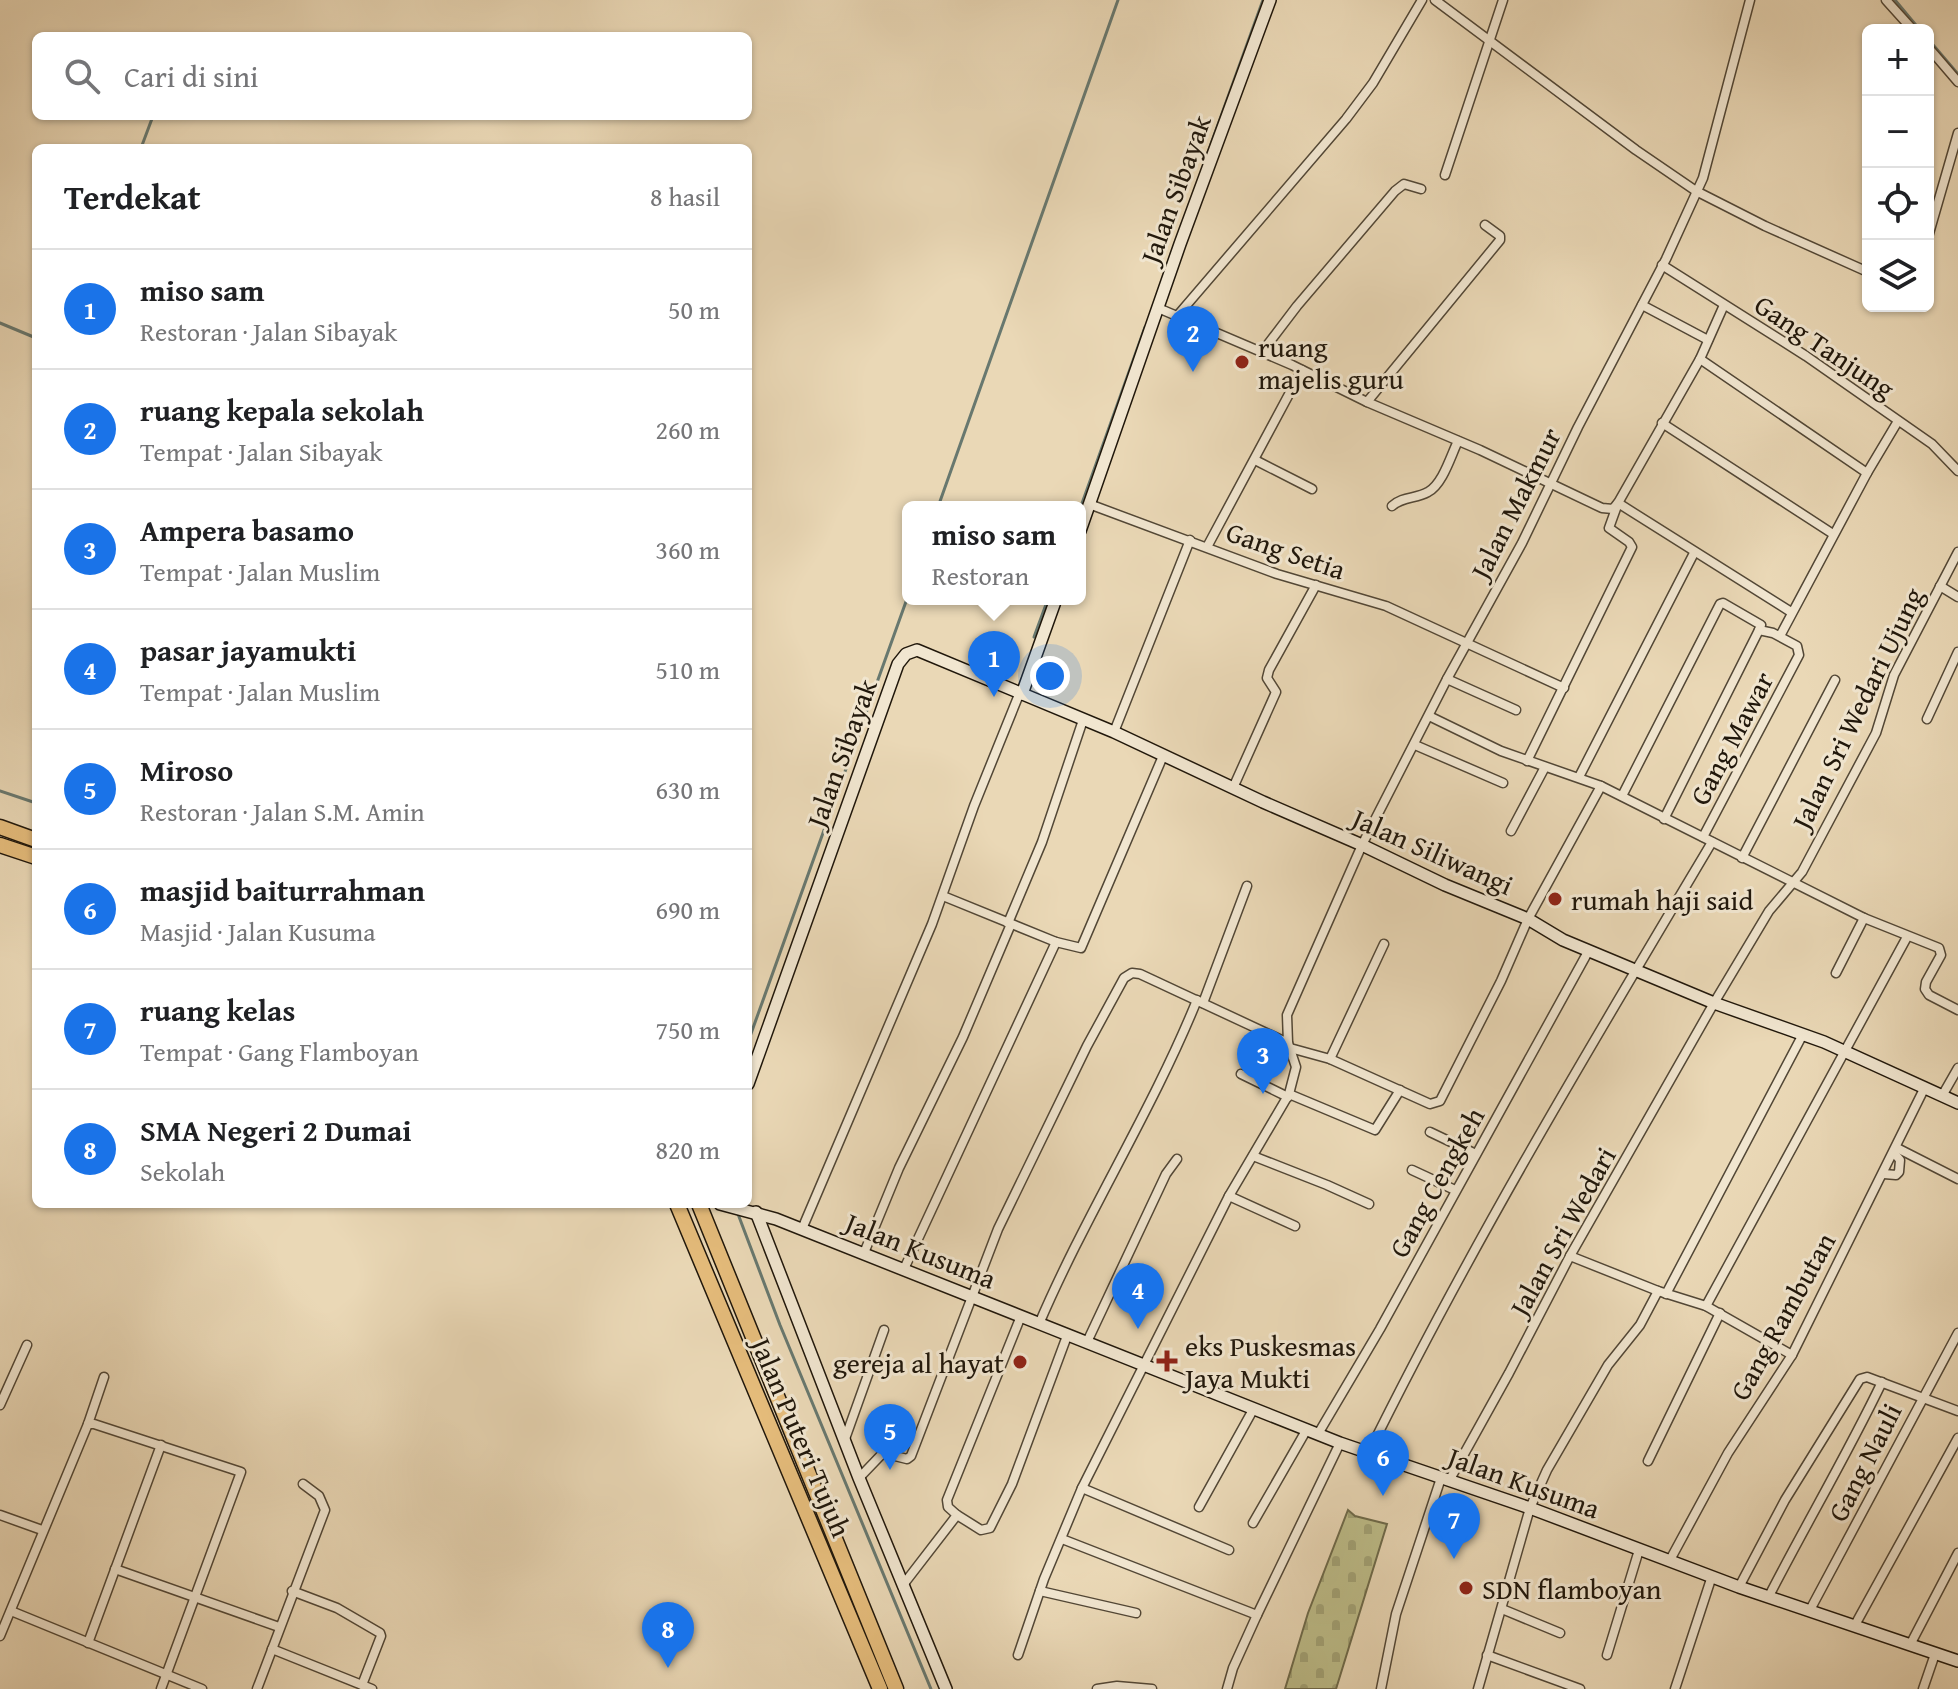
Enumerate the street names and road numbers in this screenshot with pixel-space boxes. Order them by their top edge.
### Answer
street label: Jalan Sibayak [1128,108,1221,272]
street label: Gang Tanjung [1747,284,1903,408]
street label: Jalan Makmur [1458,420,1571,588]
street label: Gang Setia [1221,511,1352,590]
street label: Jalan Sri Wedari Ujung [1779,580,1933,839]
street label: Gang Mawar [1679,664,1783,812]
street label: Jalan Sibayak [794,672,887,836]
street label: Jalan Siliwangi [1343,796,1520,905]
street label: Gang Cengkeh [1378,1099,1494,1265]
street label: Jalan Sri Wedari [1497,1139,1625,1326]
street label: Jalan Kusuma [837,1200,1003,1299]
street label: Gang Rambutan [1719,1224,1845,1407]
street label: Jalan Puteri Tujuh [740,1328,863,1543]
street label: Gang Nauli [1817,1396,1911,1528]
street label: Jalan Kusuma [1439,1434,1606,1529]

